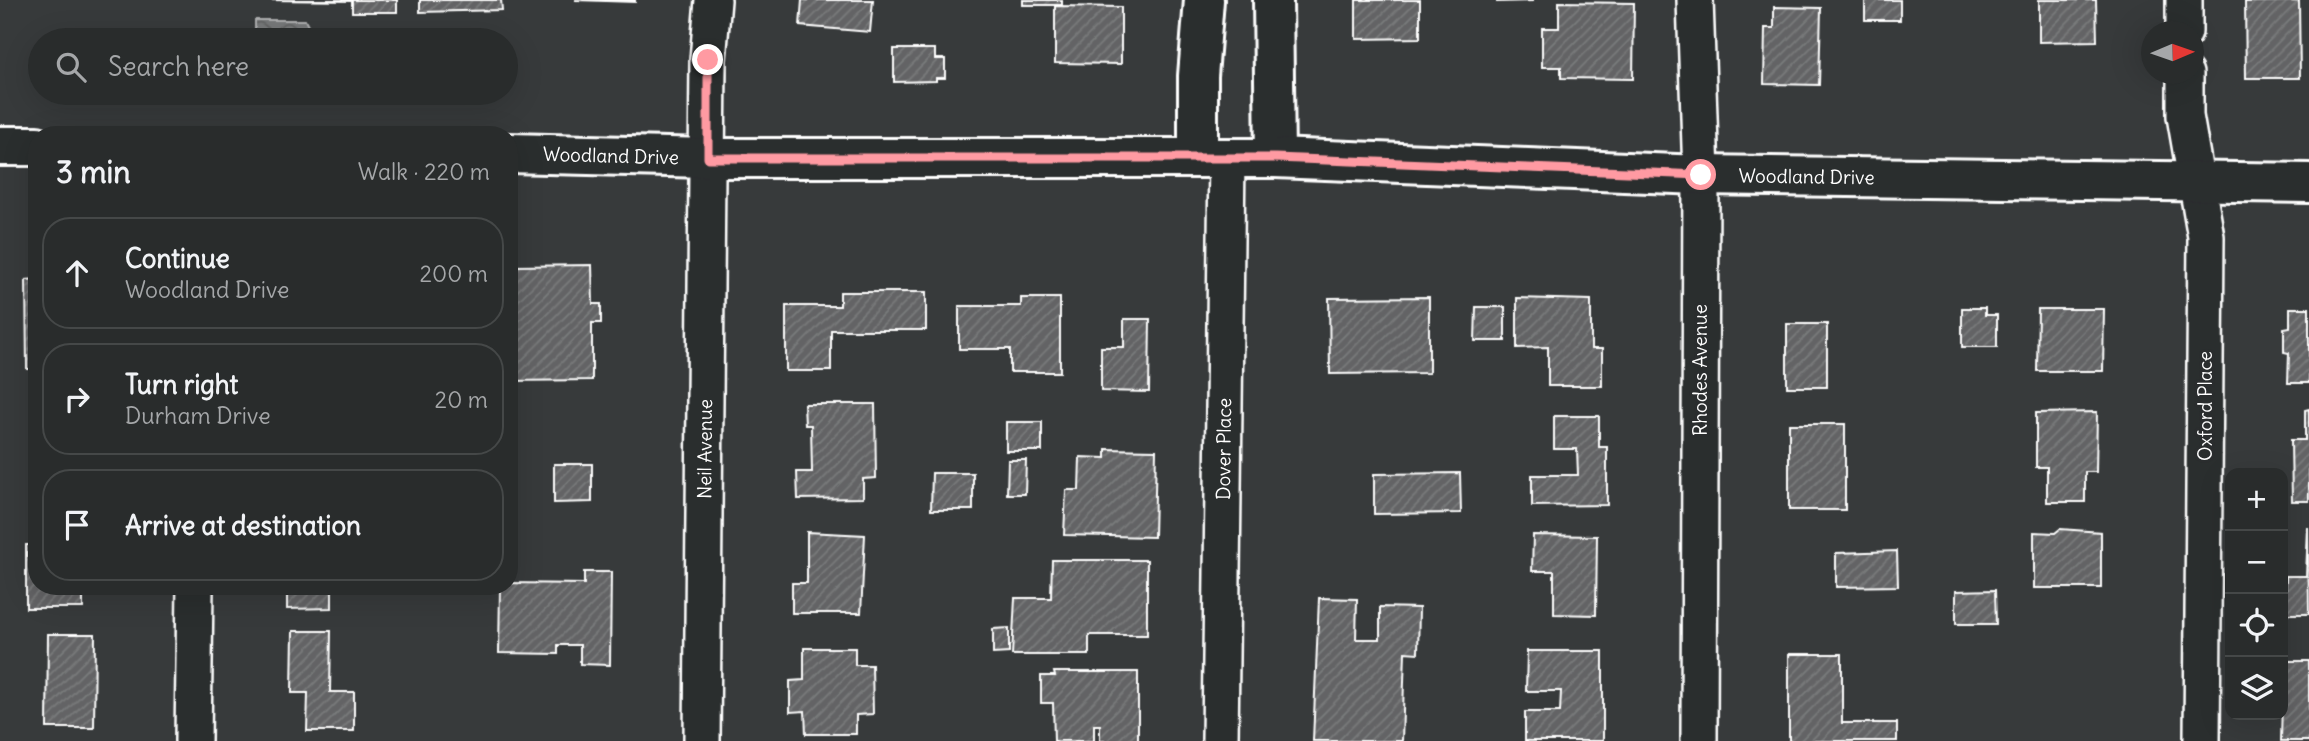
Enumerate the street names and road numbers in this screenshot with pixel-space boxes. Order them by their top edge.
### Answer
street label: Woodland Drive [543,142,679,169]
street label: Woodland Drive [1738,163,1875,189]
street label: Rhodes Avenue [1688,304,1712,436]
street label: Oxford Place [2193,351,2217,461]
street label: Dover Place [1211,398,1236,500]
street label: Neil Avenue [692,399,717,499]

